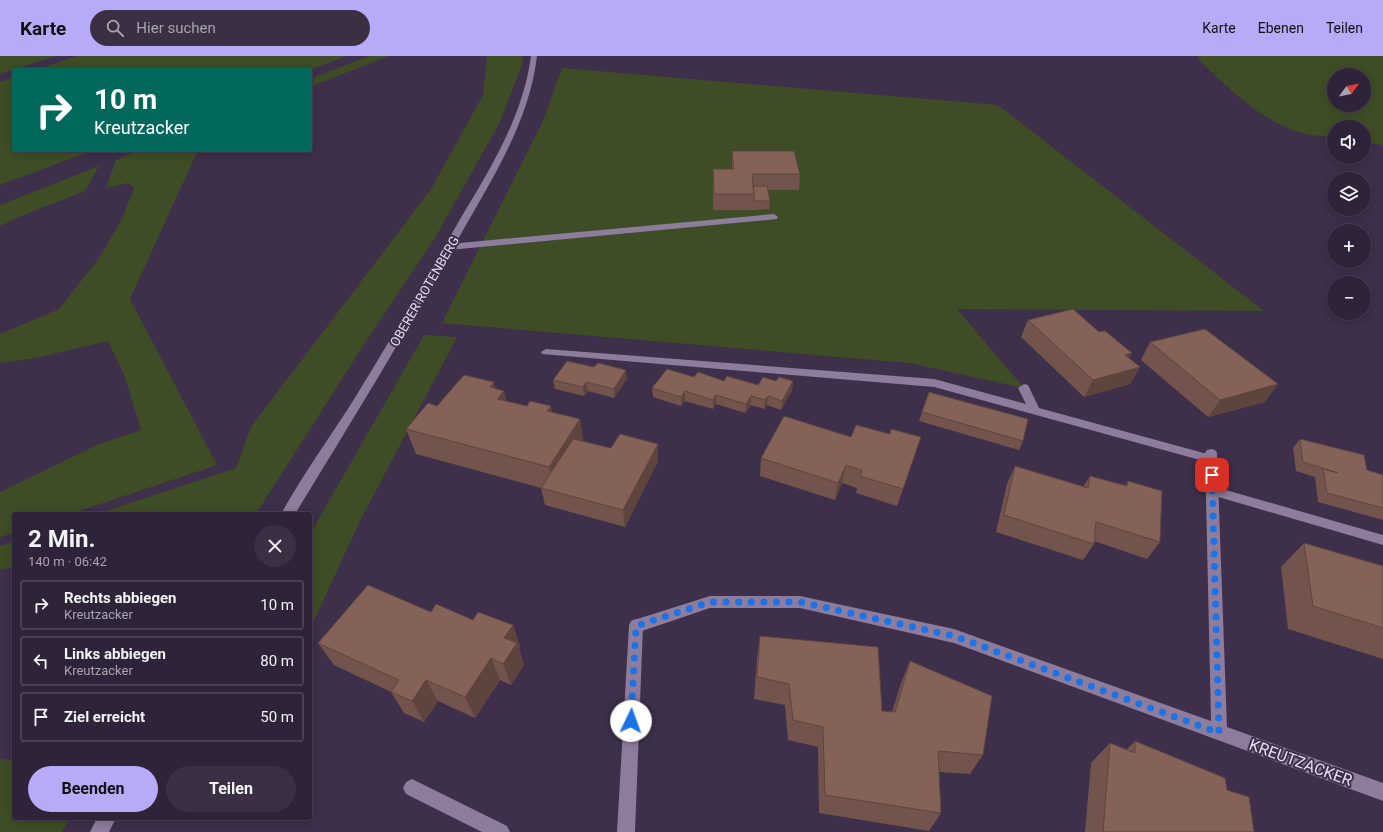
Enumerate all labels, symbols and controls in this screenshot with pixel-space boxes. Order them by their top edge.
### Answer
search box [90,10,370,46]
text: Karte [20,17,66,40]
icon: search [104,17,126,39]
text: Hier suchen [136,19,216,37]
text: Karte [1202,20,1236,36]
text: Ebenen [1258,20,1304,36]
text: Teilen [1326,20,1363,36]
north arrow [1327,68,1371,112]
map controls [1327,68,1371,320]
text: 10 m [94,83,157,116]
icon: right [28,84,80,136]
text: Kreutzacker [94,117,189,138]
button: sound [1327,120,1371,164]
button: layers [1327,172,1371,216]
button: + [1327,224,1371,268]
street label: OBERER ROTENBERG [387,234,462,349]
button: − [1327,276,1371,320]
pin [1195,458,1229,492]
icon: arrive [1201,464,1223,486]
text: 2 Min. [28,525,96,553]
button: close [254,525,296,567]
text: 140 m · 06:42 [28,554,107,569]
text: Rechts abbiegen [64,589,177,607]
icon: right [30,594,52,616]
text: 10 m [260,596,294,614]
text: Kreutzacker [64,607,133,622]
text: Links abbiegen [64,645,166,663]
icon: left [30,650,52,672]
text: 80 m [260,652,294,670]
text: Kreutzacker [64,663,133,678]
position arrow [610,700,652,742]
icon: arrive [30,706,52,728]
text: Ziel erreicht [64,708,145,726]
text: 50 m [260,708,294,726]
street label: KREUTZACKER [1247,735,1355,790]
button: Beenden [28,766,158,812]
button: Teilen [166,766,296,812]

